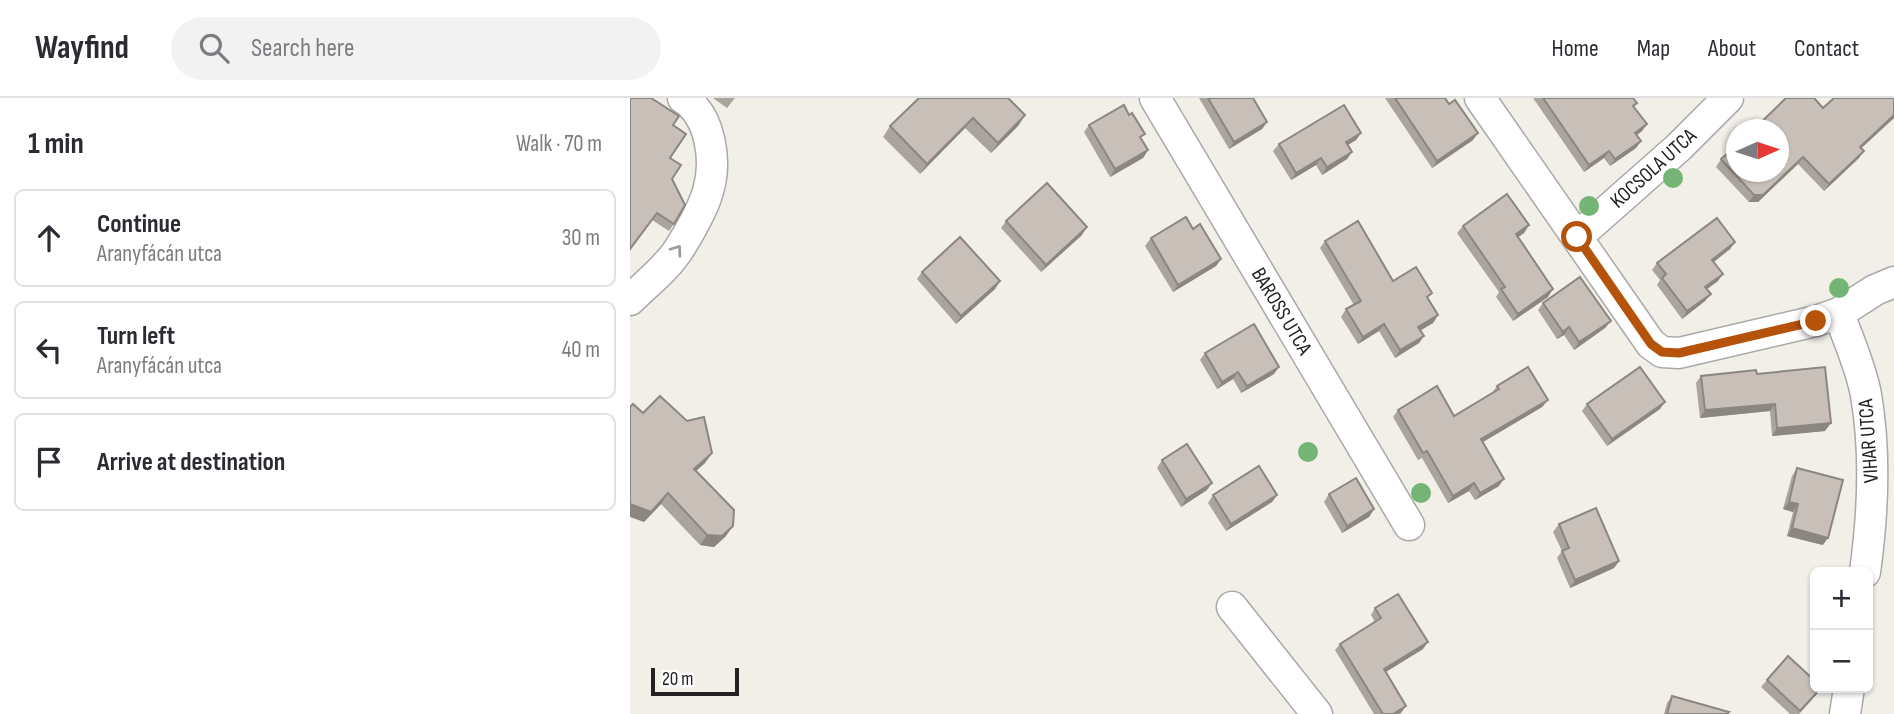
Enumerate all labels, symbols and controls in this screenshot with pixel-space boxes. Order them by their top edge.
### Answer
search box [171,17,661,80]
text: Wayfind [35,28,129,68]
icon: search [195,29,233,67]
text: Search here [251,33,354,64]
text: Home [1551,34,1599,63]
text: Map [1637,34,1670,63]
text: About [1708,34,1756,63]
text: Contact [1794,34,1859,63]
north arrow [1726,119,1789,182]
street label: KOCSOLA UTCA [1605,123,1702,214]
text: 1 min [28,126,84,162]
text: Walk · 70 m [516,130,602,158]
text: Continue [97,209,181,240]
icon: ahead [30,219,68,257]
route start [1561,221,1592,252]
text: 30 m [562,224,600,252]
text: Aranyfácán utca [97,240,222,268]
one-way arrow [669,245,681,258]
street label: BAROSS UTCA [1246,263,1318,360]
route end [1800,305,1831,336]
text: Turn left [97,321,175,352]
icon: left [30,331,68,369]
text: 40 m [562,336,600,364]
text: Aranyfácán utca [97,352,222,380]
street label: VIHAR UTCA [1853,397,1884,484]
icon: arrive [30,443,68,481]
text: Arrive at destination [97,447,285,478]
map controls [1810,567,1873,693]
button: + [1810,567,1873,630]
button: − [1810,630,1873,693]
scale bar [651,665,738,697]
text: 20 m [662,668,694,691]

